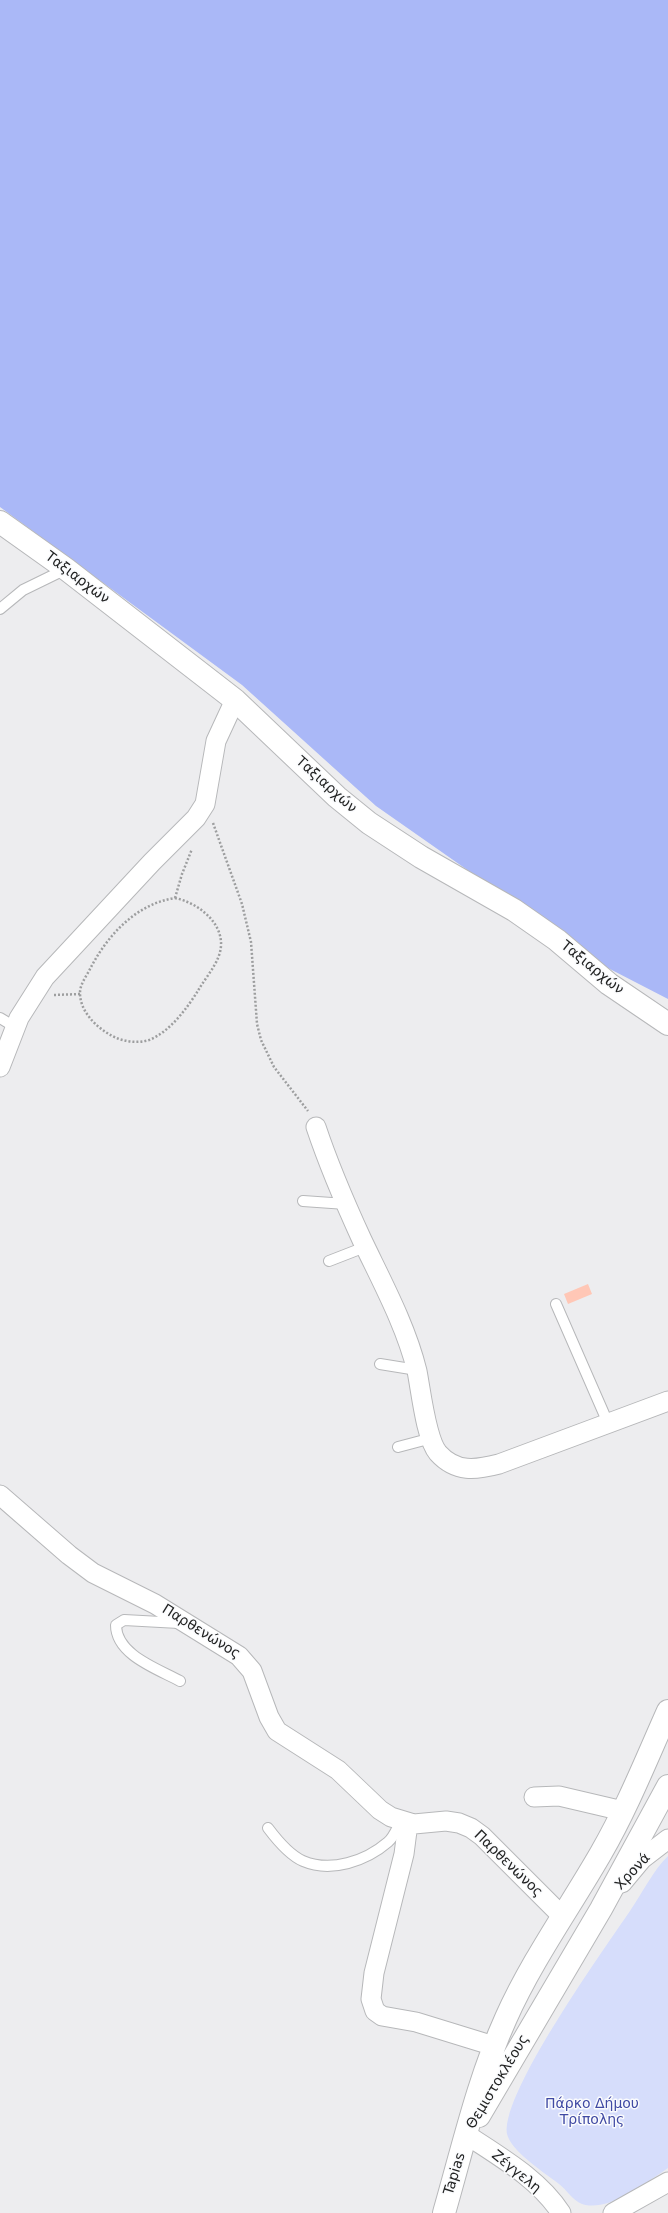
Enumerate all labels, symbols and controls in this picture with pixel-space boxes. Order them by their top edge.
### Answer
street label: Ταξιαρχών [42,548,112,608]
street label: Ταξιαρχών [292,753,360,817]
street label: Ταξιαρχών [557,938,627,998]
street label: Παρθενώνος [159,1601,243,1663]
street label: Παρθενώνος [470,1827,546,1901]
street label: Χρονά [612,1850,654,1894]
street label: Θεμιστοκλέους [463,2032,533,2132]
park label: Πάρκο Δήμου Τρίπολης [545,2096,639,2128]
street label: Ζέγγελη [488,2147,544,2197]
street label: Tapias [441,2151,469,2197]

